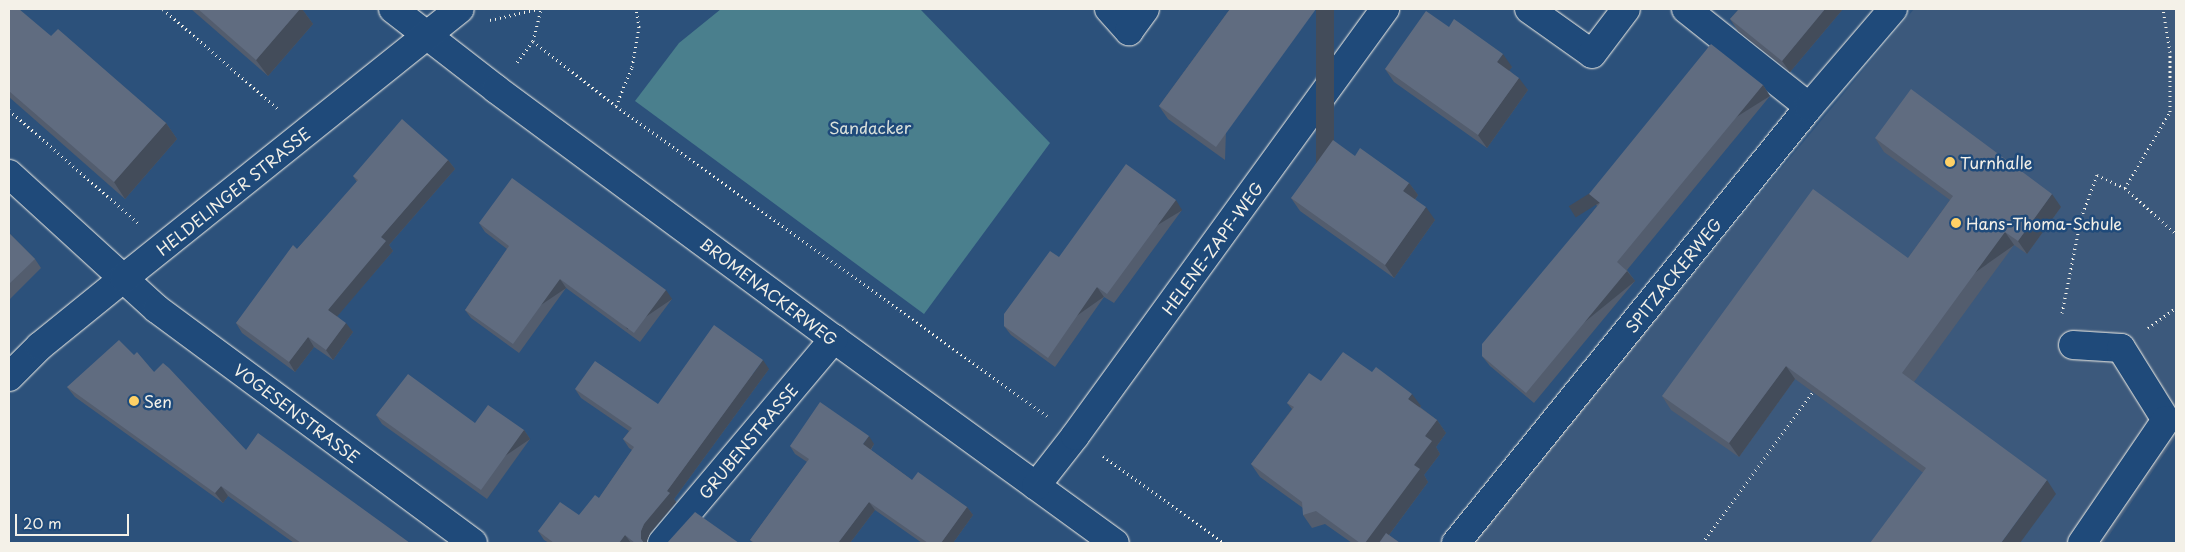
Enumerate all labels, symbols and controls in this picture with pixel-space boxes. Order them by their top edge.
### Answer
park label: Sandacker [829,117,911,137]
street label: HELDELINGER STRASSE [151,122,315,260]
place label: Turnhalle [1960,152,2032,172]
marker: Turnhalle [1944,156,1956,168]
street label: HELENE-ZAPF-WEG [1157,178,1267,318]
place label: Hans-Thoma-Schule [1966,213,2122,233]
street label: SPITZACKERWEG [1621,214,1725,336]
marker: Hans-Thoma-Schule [1950,217,1962,229]
street label: BROMENACKERWEG [697,233,841,349]
street label: VOGESENSTRASSE [230,359,364,467]
street label: GRUBENSTRASSE [694,380,802,502]
place label: Sen [144,391,172,411]
marker: Sen [128,395,140,407]
scale bar [18,504,131,536]
text: 20 m [23,511,62,534]

